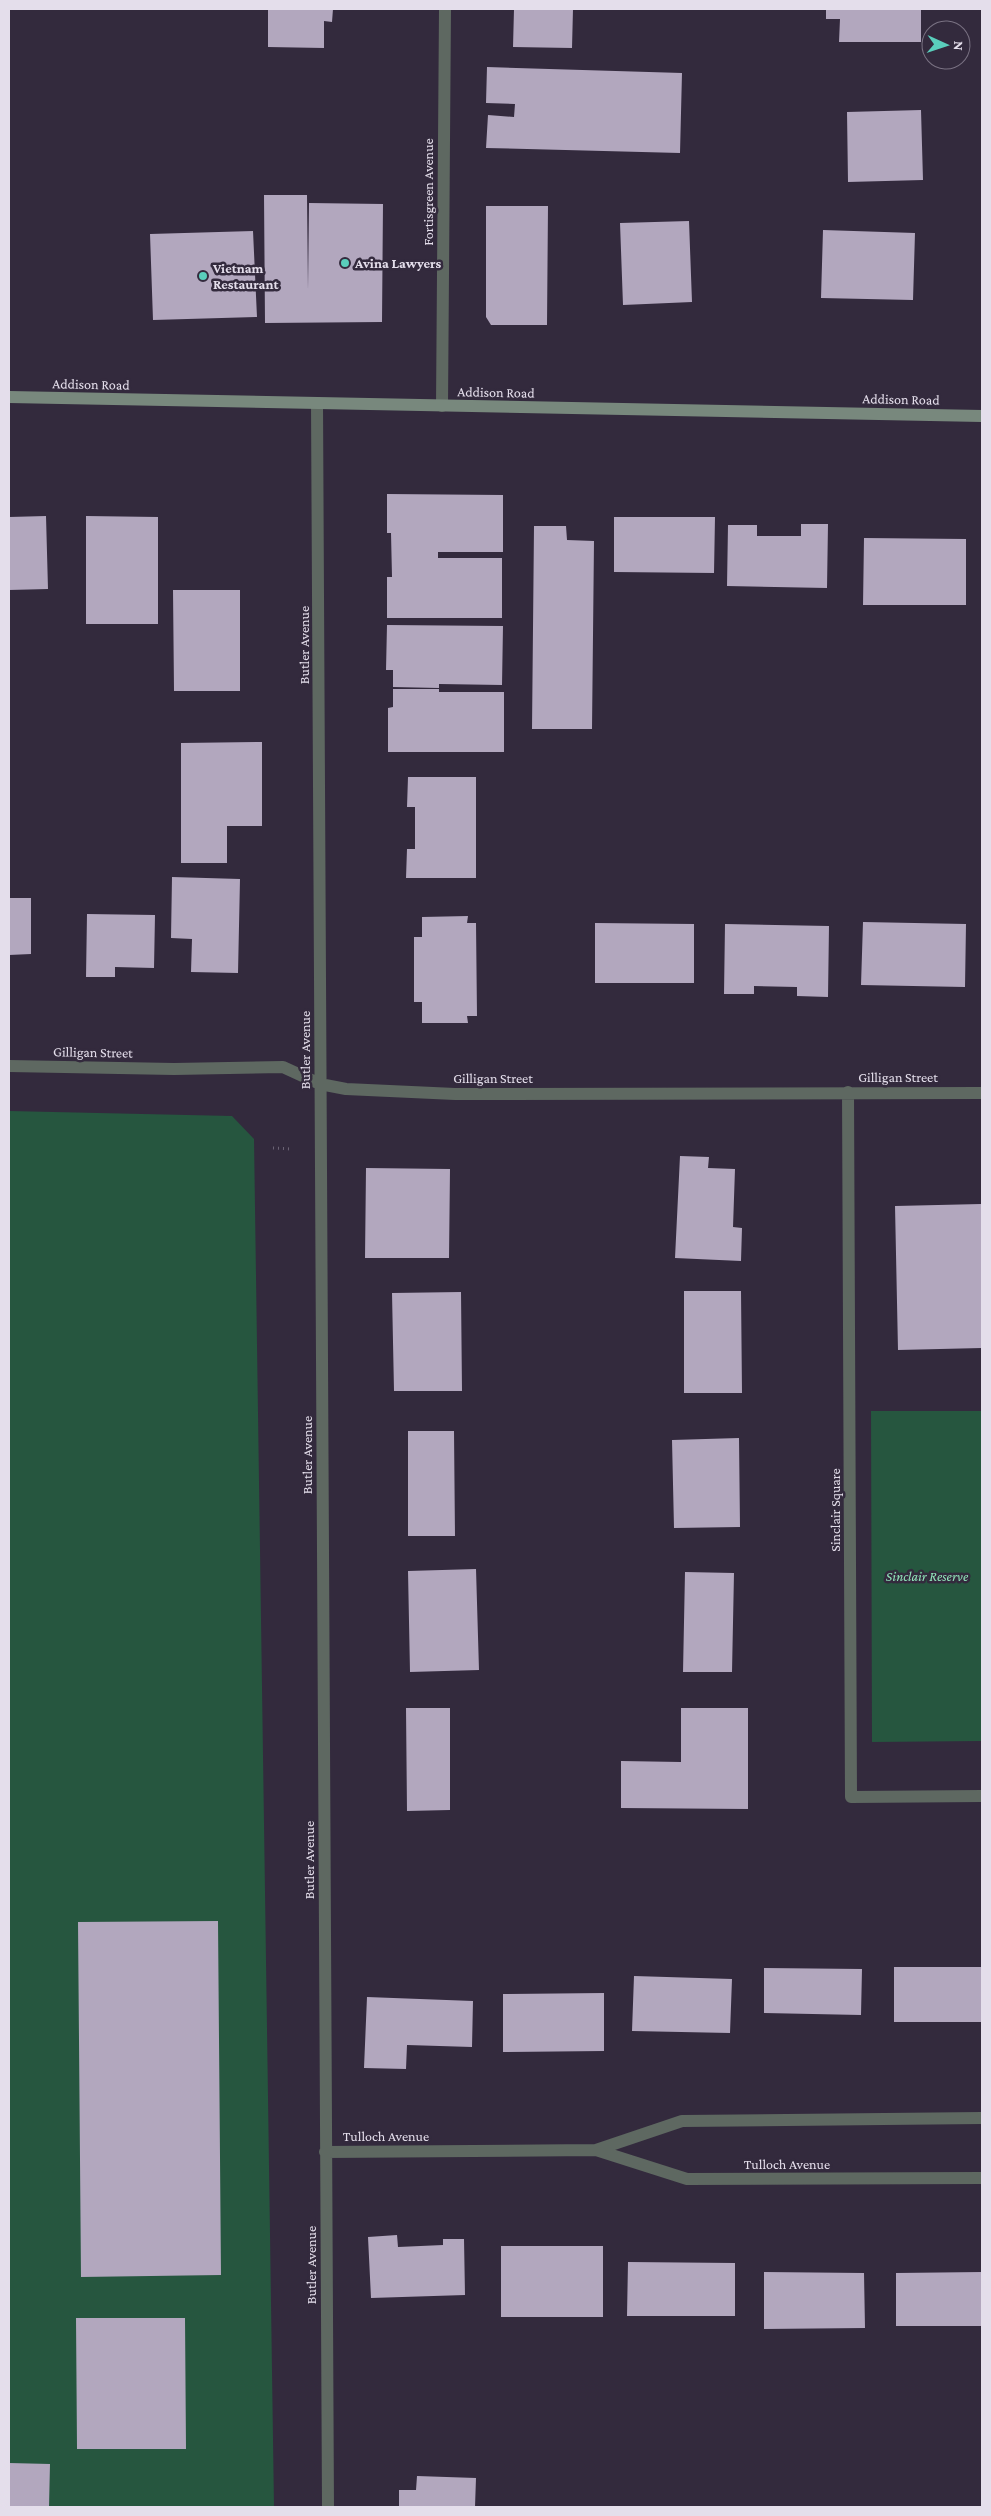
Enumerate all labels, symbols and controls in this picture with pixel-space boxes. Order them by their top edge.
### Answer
north arrow [921,20,971,70]
text: N [951,40,967,51]
street label: Fortisgreen Avenue [420,138,436,246]
place label: Avina Lawyers [354,255,441,271]
marker: Avina Lawyers [339,257,351,269]
place label: Vietnam Restaurant [212,260,279,292]
marker: Vietnam Restaurant [197,270,209,282]
street label: Addison Road [52,375,130,393]
street label: Addison Road [457,383,535,401]
street label: Addison Road [862,390,940,408]
street label: Butler Avenue [296,606,312,684]
street label: Butler Avenue [297,1011,313,1089]
street label: Gilligan Street [53,1043,133,1061]
street label: Gilligan Street [858,1069,938,1085]
street label: Gilligan Street [453,1070,533,1086]
street label: Butler Avenue [299,1416,315,1494]
street label: Sinclair Square [827,1468,843,1552]
park label: Sinclair Reserve [886,1568,969,1584]
street label: Butler Avenue [301,1821,317,1899]
street label: Tulloch Avenue [343,2128,429,2144]
street label: Tulloch Avenue [744,2156,830,2172]
street label: Butler Avenue [303,2226,319,2304]

